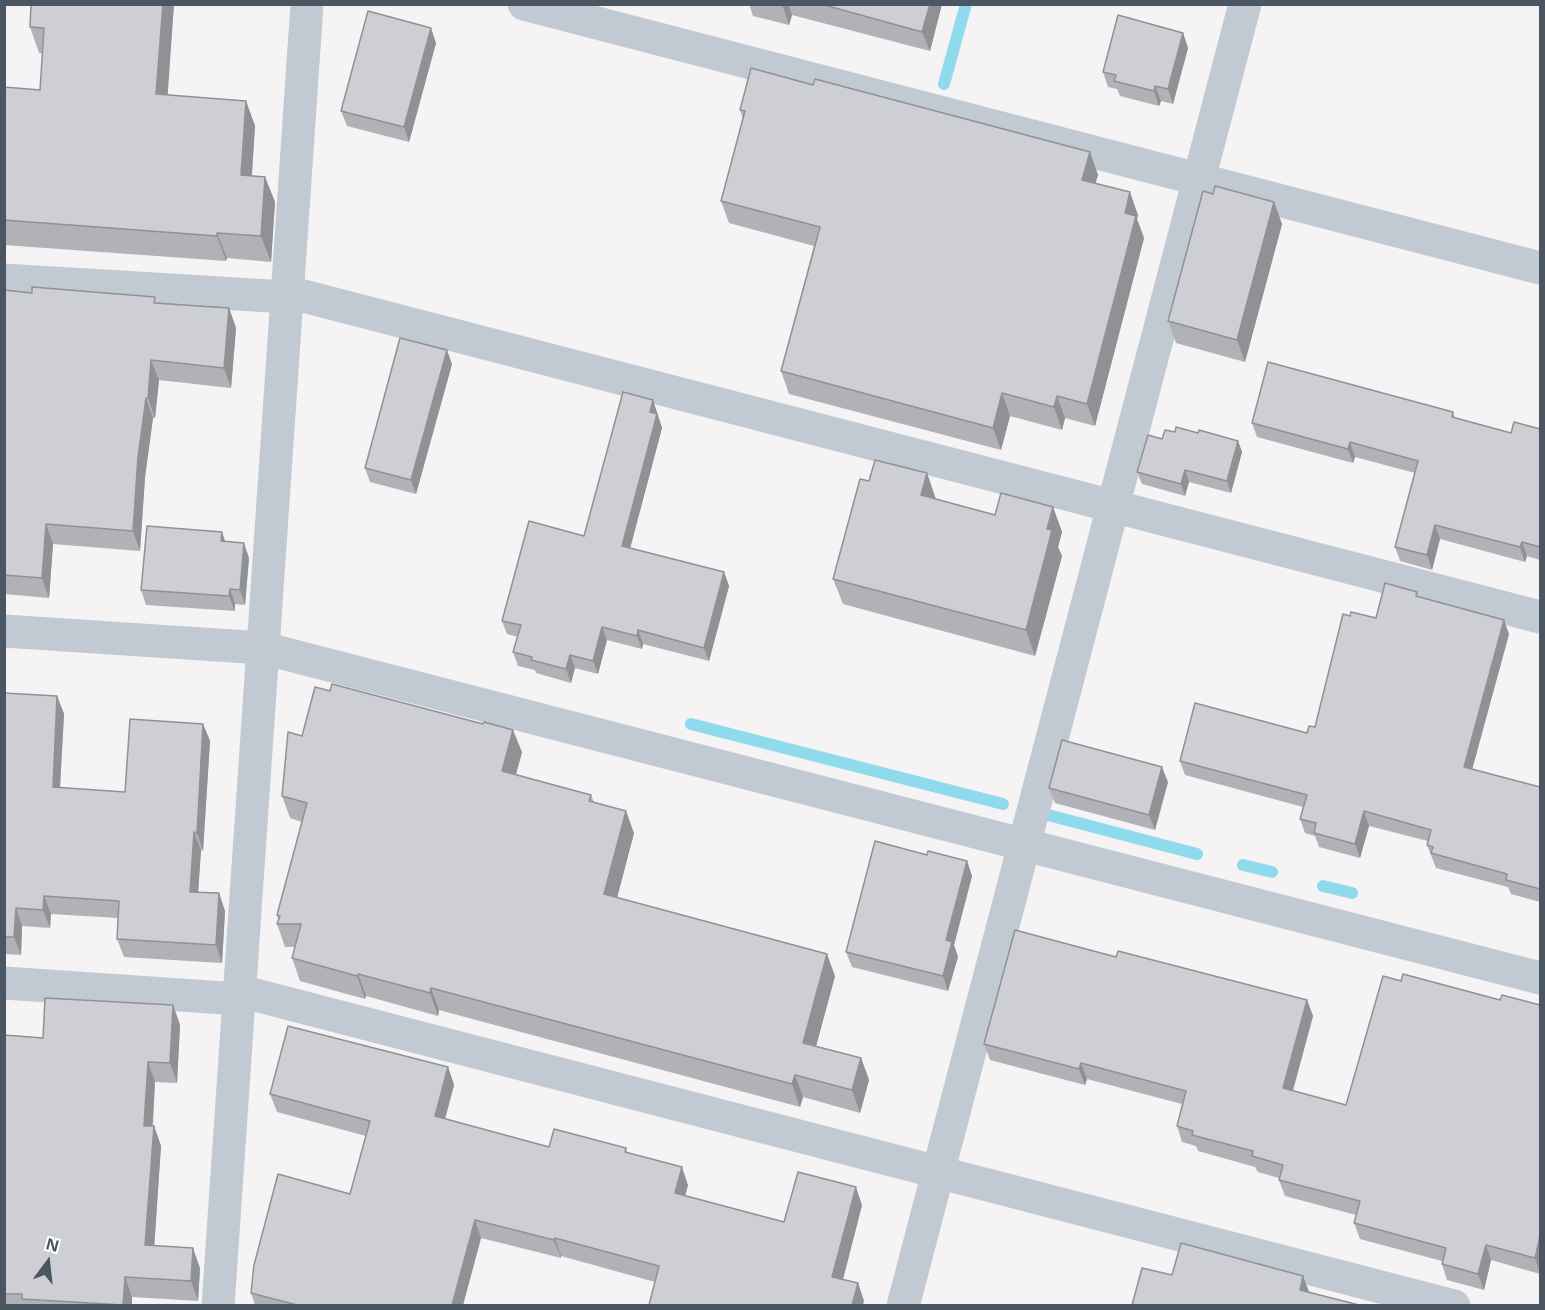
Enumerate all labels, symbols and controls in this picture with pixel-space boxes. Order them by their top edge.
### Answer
north arrow [18,1232,78,1292]
text: N [44,1232,62,1257]

